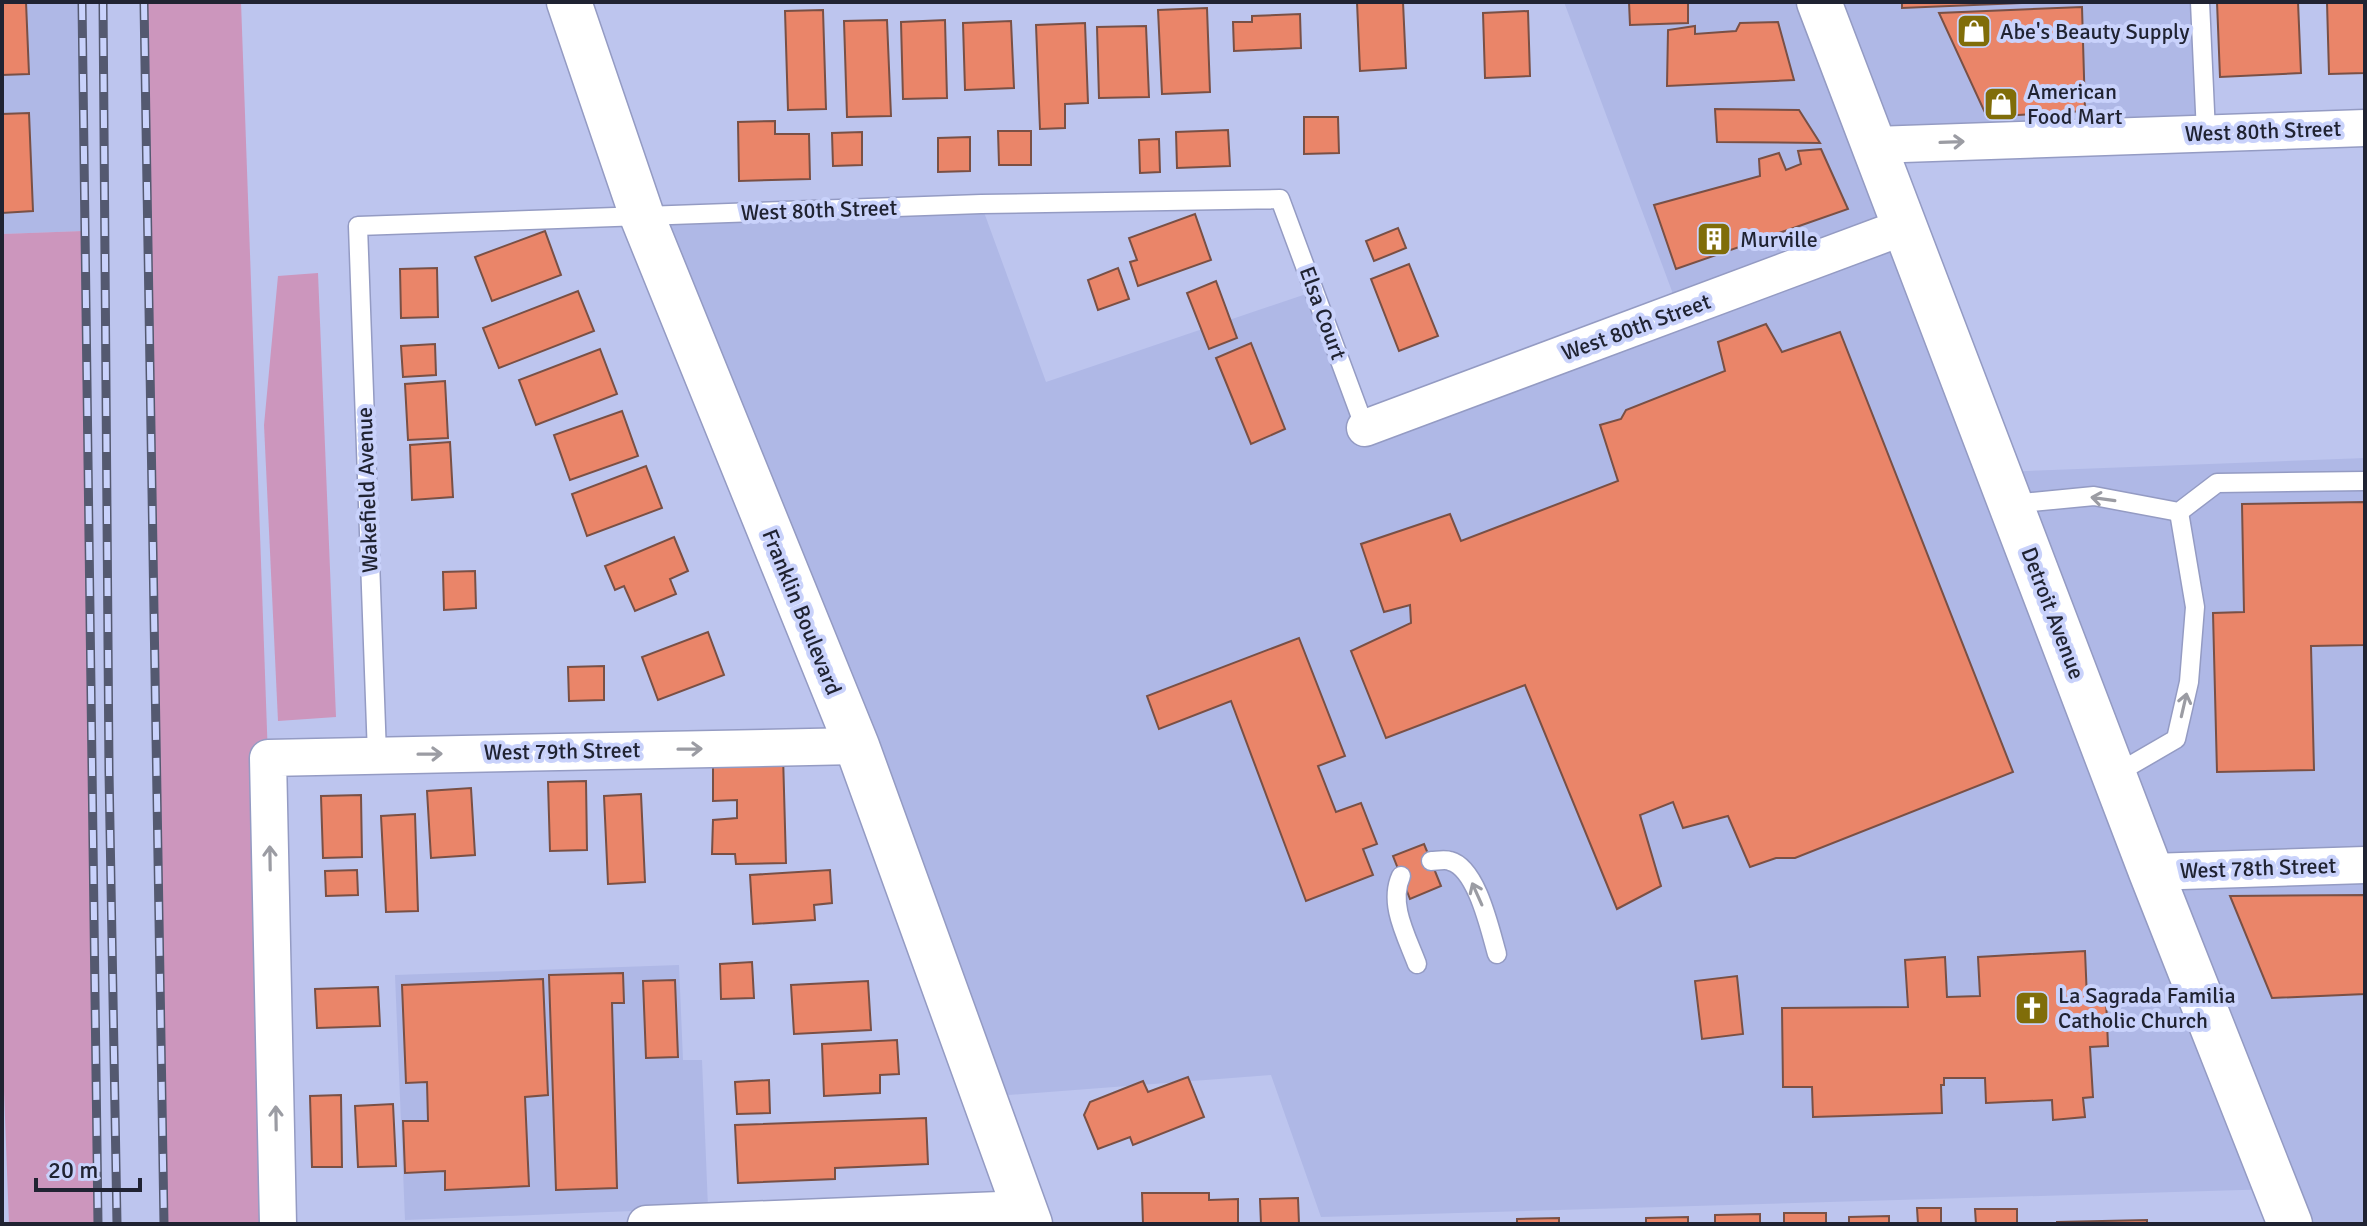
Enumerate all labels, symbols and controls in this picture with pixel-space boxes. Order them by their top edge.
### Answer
shop icon: Abe's Beauty Supply [1955,12,1993,50]
place label: Abe's Beauty Supply [2000,18,2190,45]
place label: American Food Mart [2027,78,2123,130]
shop icon: American Food Mart [1982,85,2020,123]
street label: West 80th Street [2184,115,2342,147]
one-way arrow [1938,135,1965,150]
street label: West 80th Street [740,194,898,226]
building icon: Murville [1695,220,1733,258]
place label: Murville [1740,226,1818,253]
street label: Elsa Court [1294,263,1352,364]
street label: West 80th Street [1558,287,1714,366]
street label: Wakefield Avenue [351,407,383,573]
one-way arrow [2090,491,2116,506]
street label: Franklin Boulevard [756,525,848,699]
street label: Detroit Avenue [2015,543,2091,683]
one-way arrow [2177,693,2192,718]
street label: West 79th Street [483,736,641,766]
one-way arrow [676,741,703,757]
one-way arrow [416,746,443,762]
one-way arrow [262,845,278,872]
street label: West 78th Street [2179,852,2337,884]
one-way arrow [1469,882,1484,906]
place label: La Sagrada Familia Catholic Church [2058,982,2236,1034]
church icon: La Sagrada Familia Catholic Church [2013,989,2051,1027]
one-way arrow [268,1105,284,1132]
scale bar [36,1142,140,1192]
text: 20 m [48,1155,98,1185]

